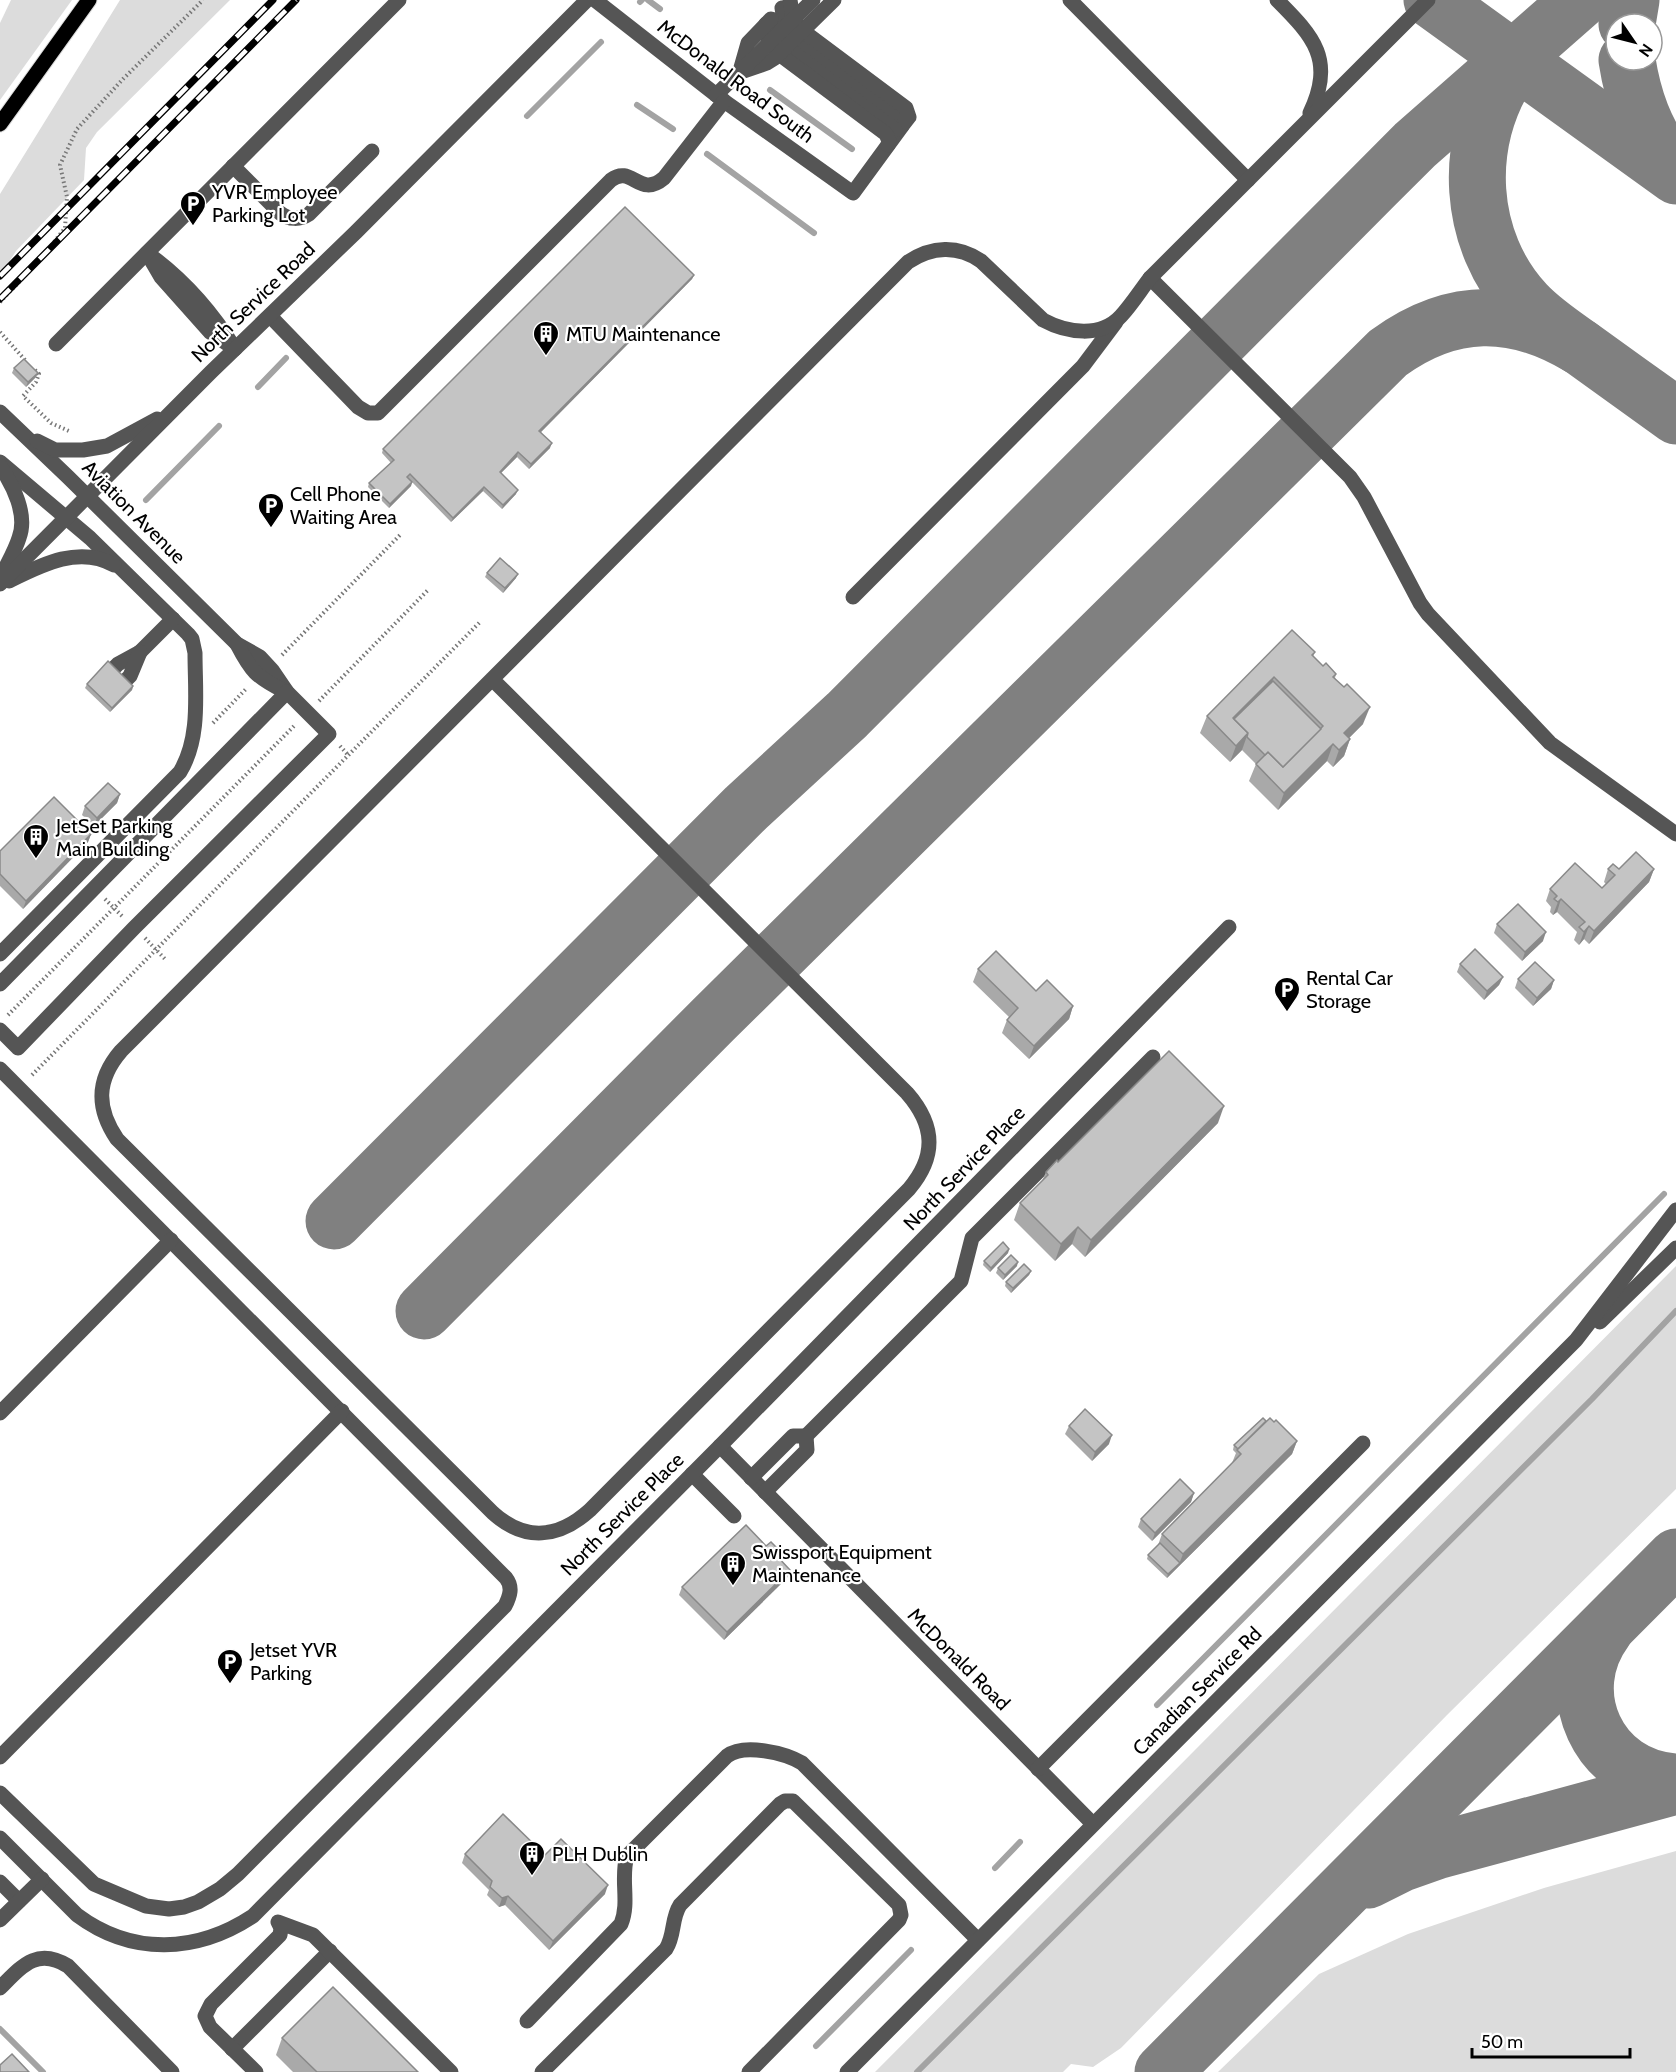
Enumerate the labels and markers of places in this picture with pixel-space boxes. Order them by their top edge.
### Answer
place label: YVR Employee Parking Lot [211,180,337,227]
parking icon: YVR Employee Parking Lot [178,189,208,227]
building icon: MTU Maintenance [531,319,561,357]
place label: MTU Maintenance [566,322,720,346]
place label: Cell Phone Waiting Area [290,482,397,529]
parking icon: Cell Phone Waiting Area [256,491,286,529]
place label: JetSet Parking Main Building [55,814,173,861]
building icon: JetSet Parking Main Building [21,822,51,860]
place label: Rental Car Storage [1306,966,1393,1013]
parking icon: Rental Car Storage [1272,975,1302,1013]
place label: Swissport Equipment Maintenance [752,1540,932,1587]
building icon: Swissport Equipment Maintenance [718,1549,748,1587]
place label: Jetset YVR Parking [249,1638,337,1685]
parking icon: Jetset YVR Parking [215,1647,245,1685]
building icon: PLH Dublin [517,1839,547,1877]
place label: PLH Dublin [552,1842,648,1866]

